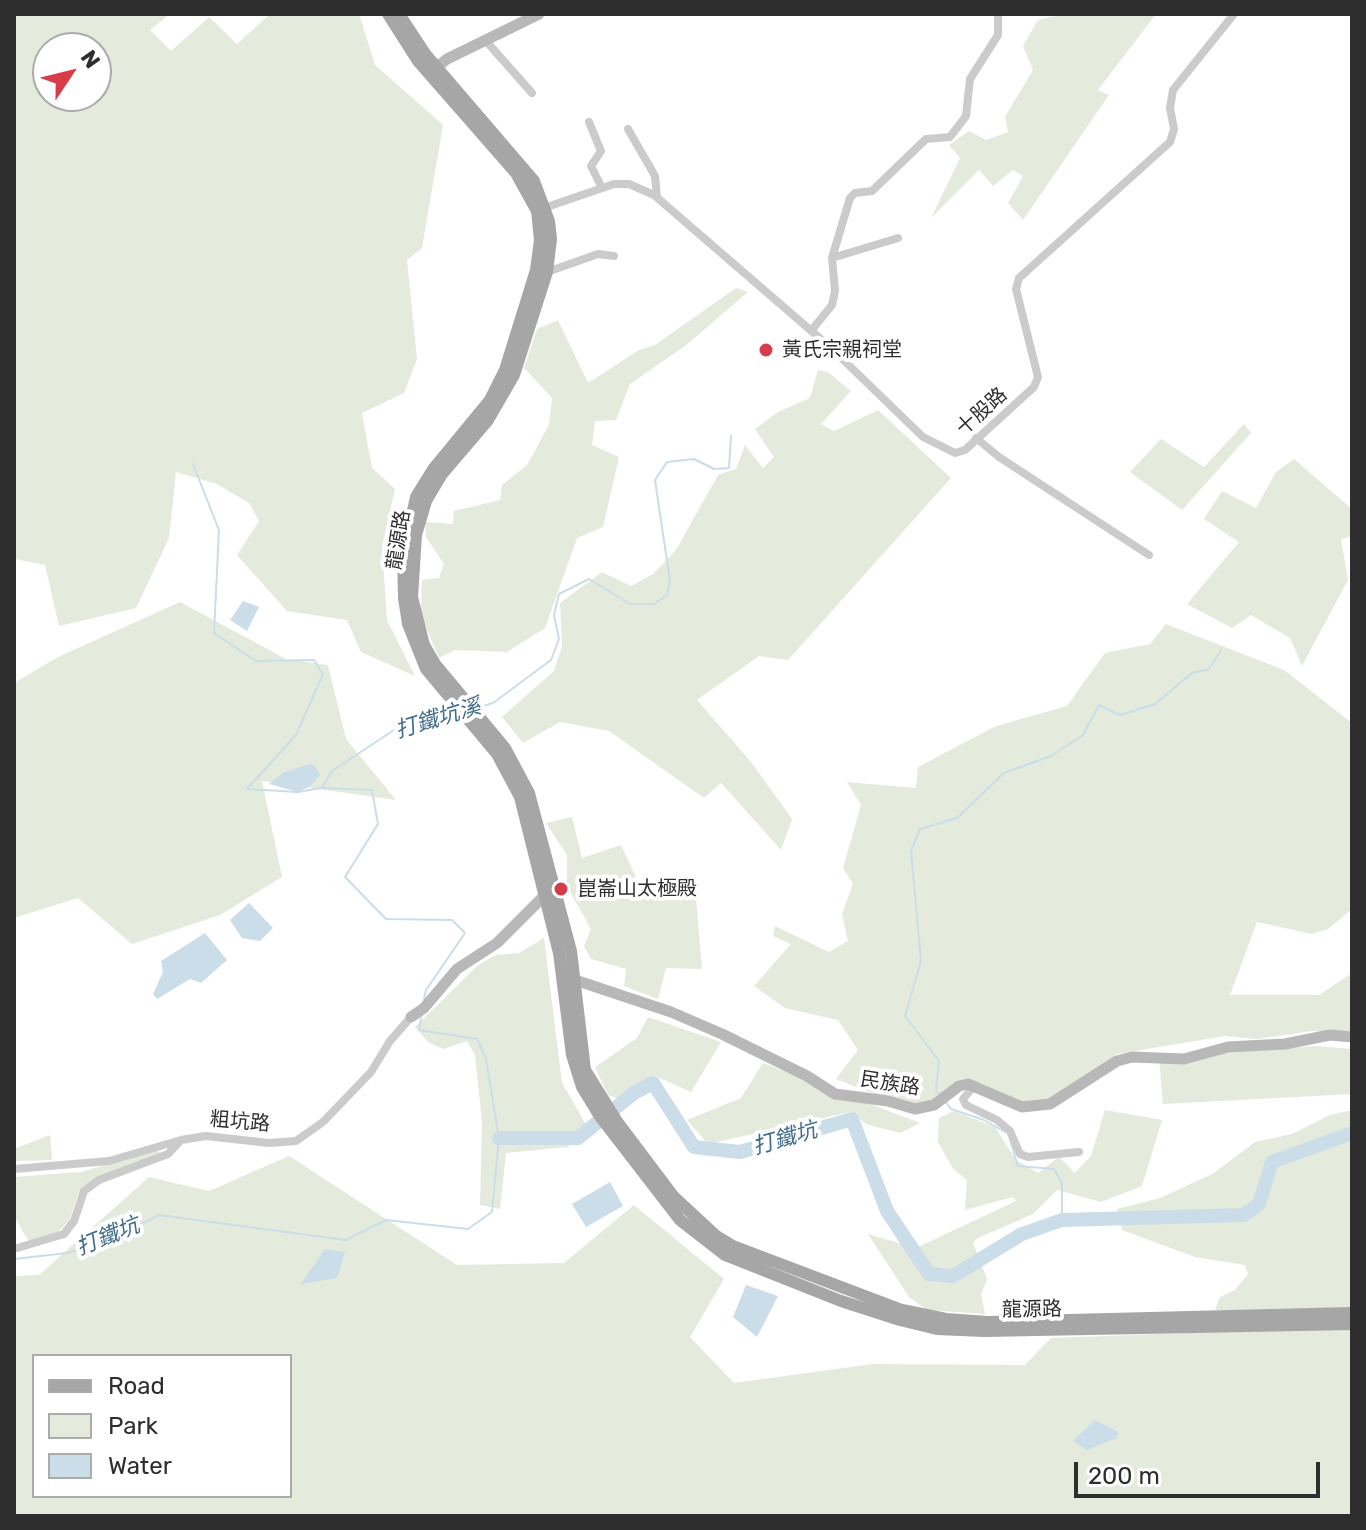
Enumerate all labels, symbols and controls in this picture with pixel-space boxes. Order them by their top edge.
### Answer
north arrow [32,32,112,112]
text: N [75,45,106,73]
place label: 黃氏宗親祠堂 [782,338,902,362]
marker: 黃氏宗親祠堂 [757,341,775,359]
street label: 十股路 [952,383,1012,441]
street label: 龍源路 [382,508,416,572]
water label: 打鐵坑溪 [392,694,484,744]
place label: 崑崙山太極殿 [577,877,697,901]
marker: 崑崙山太極殿 [552,880,570,898]
street label: 民族路 [858,1067,922,1101]
street label: 粗坑路 [209,1107,271,1137]
water label: 打鐵坑 [750,1117,820,1161]
water label: 打鐵坑 [72,1212,144,1262]
street label: 龍源路 [1002,1297,1062,1323]
legend [32,1354,292,1498]
text: Road [108,1372,165,1400]
text: Park [108,1412,158,1440]
scale bar [1078,1446,1324,1496]
text: Water [108,1452,172,1480]
text: 200 m [1088,1462,1160,1490]

